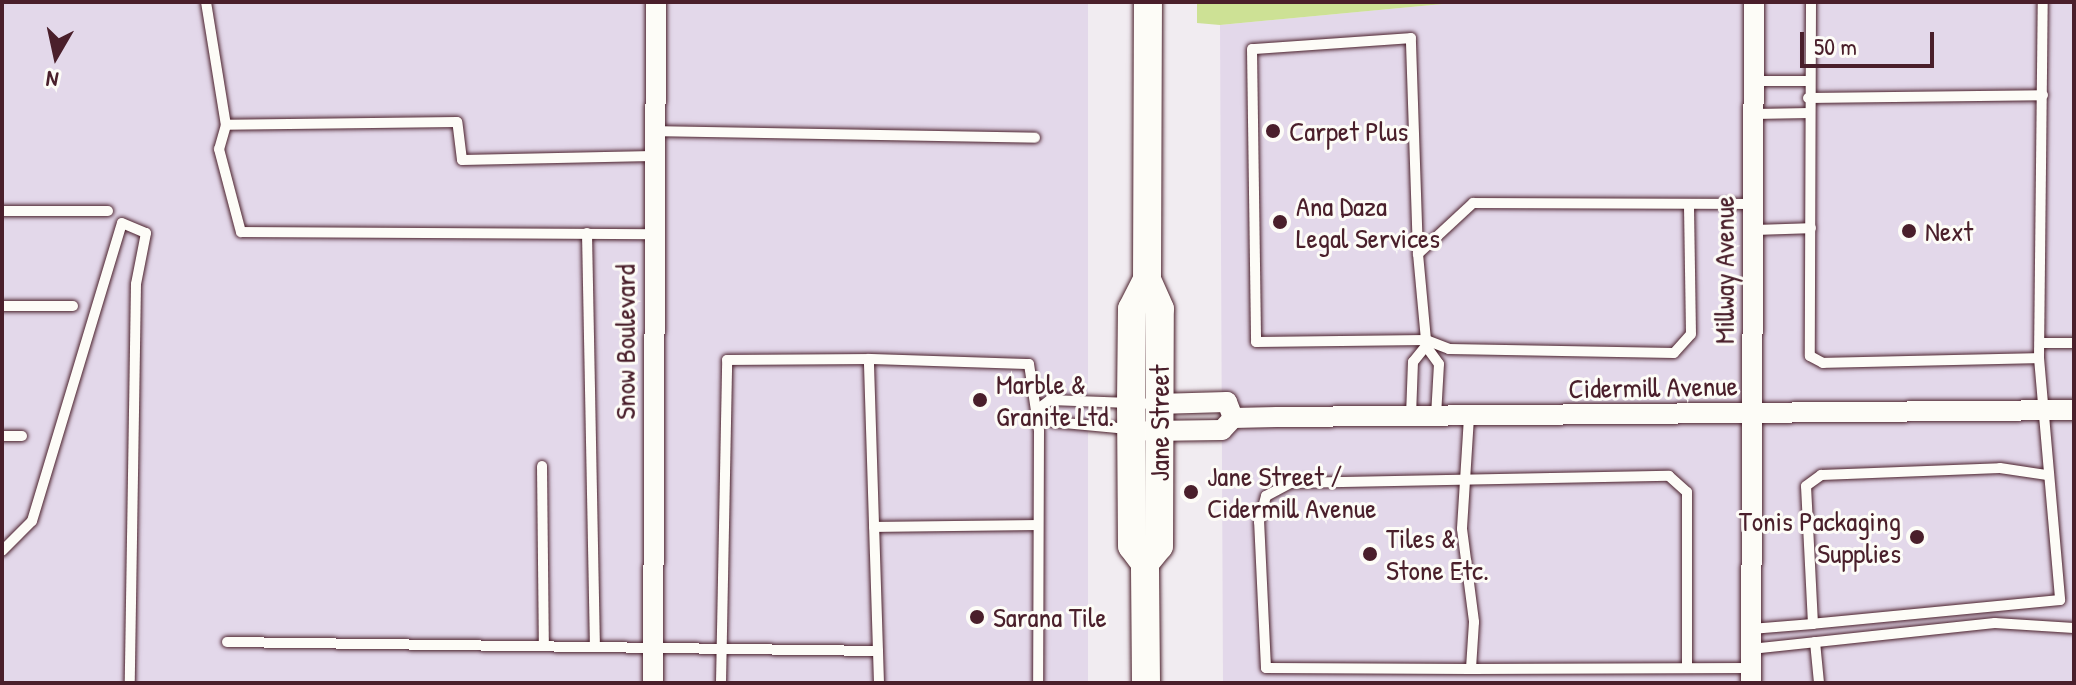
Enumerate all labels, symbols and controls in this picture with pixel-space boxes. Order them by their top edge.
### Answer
north arrow [16,16,96,96]
scale bar [1804,16,1938,66]
text: 50 m [1814,30,1857,62]
text: N [44,64,60,95]
place label: Carpet Plus [1289,114,1408,148]
marker: Carpet Plus [1264,122,1282,140]
place label: Ana Daza Legal Services [1296,189,1440,255]
street label: Millway Avenue [1707,196,1741,344]
marker: Ana Daza Legal Services [1271,213,1289,231]
place label: Next [1925,214,1973,248]
marker: Next [1900,222,1918,240]
street label: Snow Boulevard [608,264,642,420]
street label: Jane Street [1142,365,1176,481]
place label: Marble & Granite Ltd. [996,367,1114,433]
street label: Cidermill Avenue [1568,369,1738,405]
marker: Marble & Granite Ltd. [971,391,989,409]
place label: Jane Street / Cidermill Avenue [1207,459,1376,525]
marker: Jane Street / Cidermill Avenue [1182,483,1200,501]
place label: Tonis Packaging Supplies [1739,504,1901,570]
place label: Tiles & Stone Etc. [1386,521,1489,587]
marker: Tonis Packaging Supplies [1908,528,1926,546]
marker: Tiles & Stone Etc. [1361,545,1379,563]
place label: Sarana Tile [993,600,1107,634]
marker: Sarana Tile [968,608,986,626]

